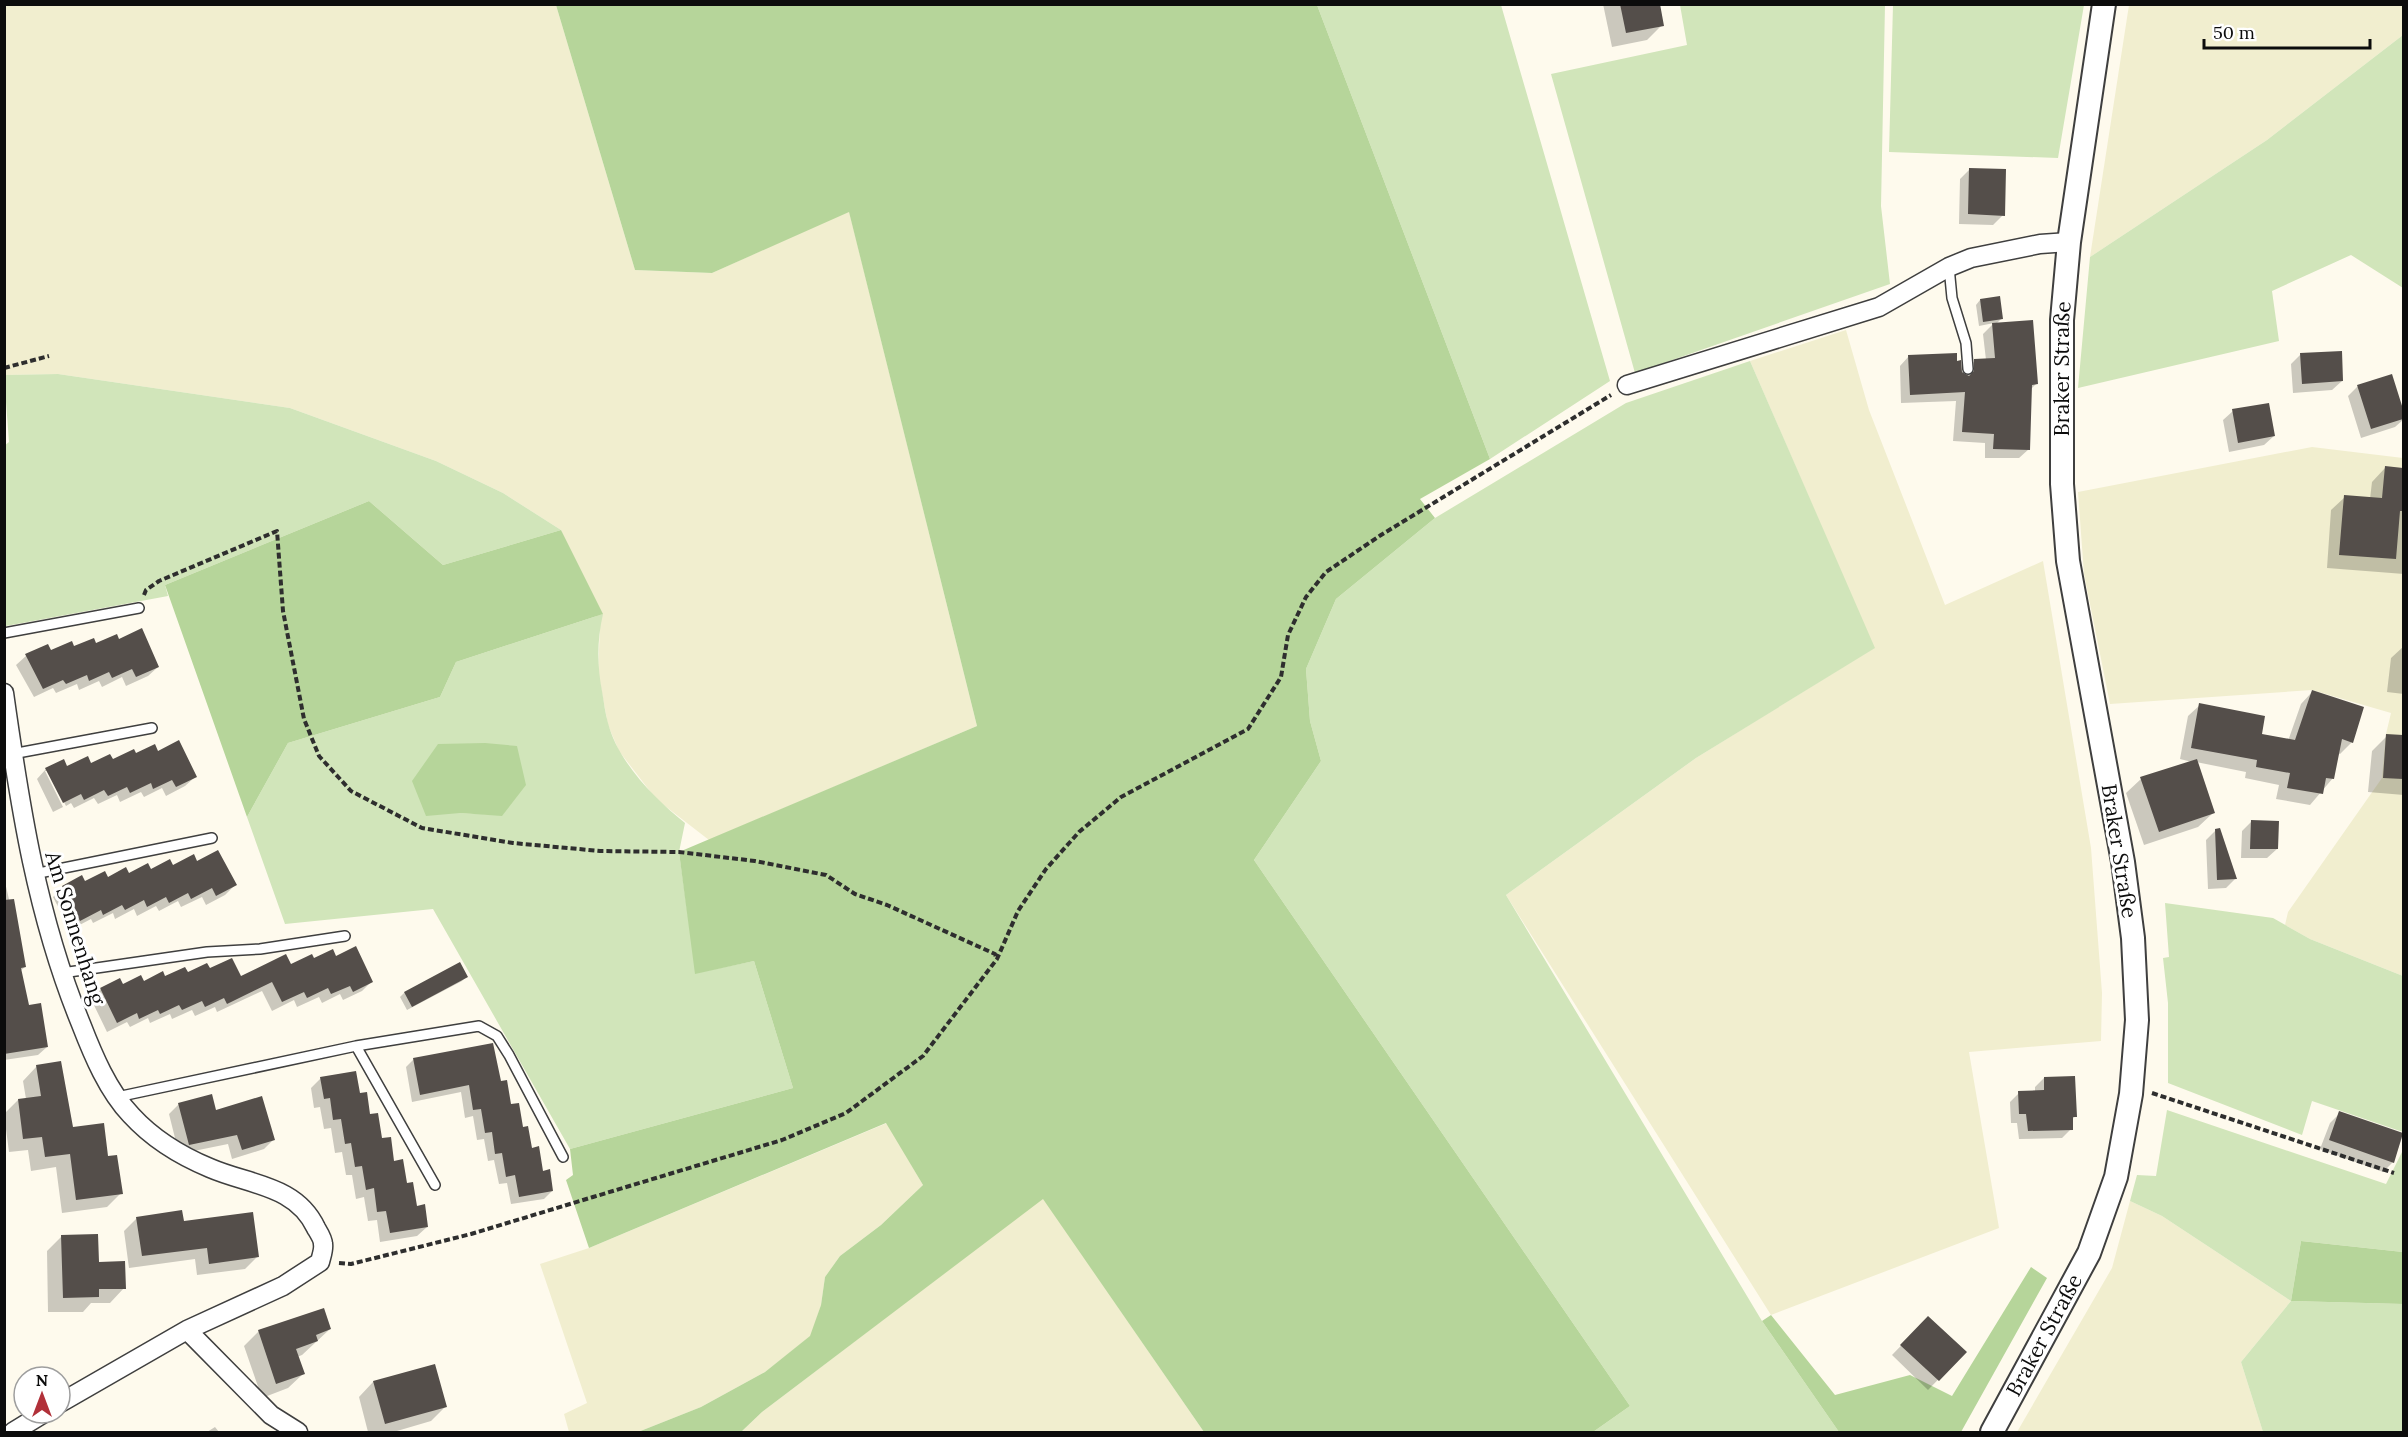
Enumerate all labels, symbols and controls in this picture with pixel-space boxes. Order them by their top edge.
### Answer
scale bar [2204,12,2370,50]
text: 50 m [2213,21,2255,44]
street label: Braker Straße [2047,300,2077,436]
street label: Braker Straße [2096,782,2143,920]
street label: Am Sonnenhang [39,847,112,1008]
street label: Braker Straße [2000,1269,2088,1401]
north arrow [12,1365,72,1425]
text: N [36,1370,48,1390]

